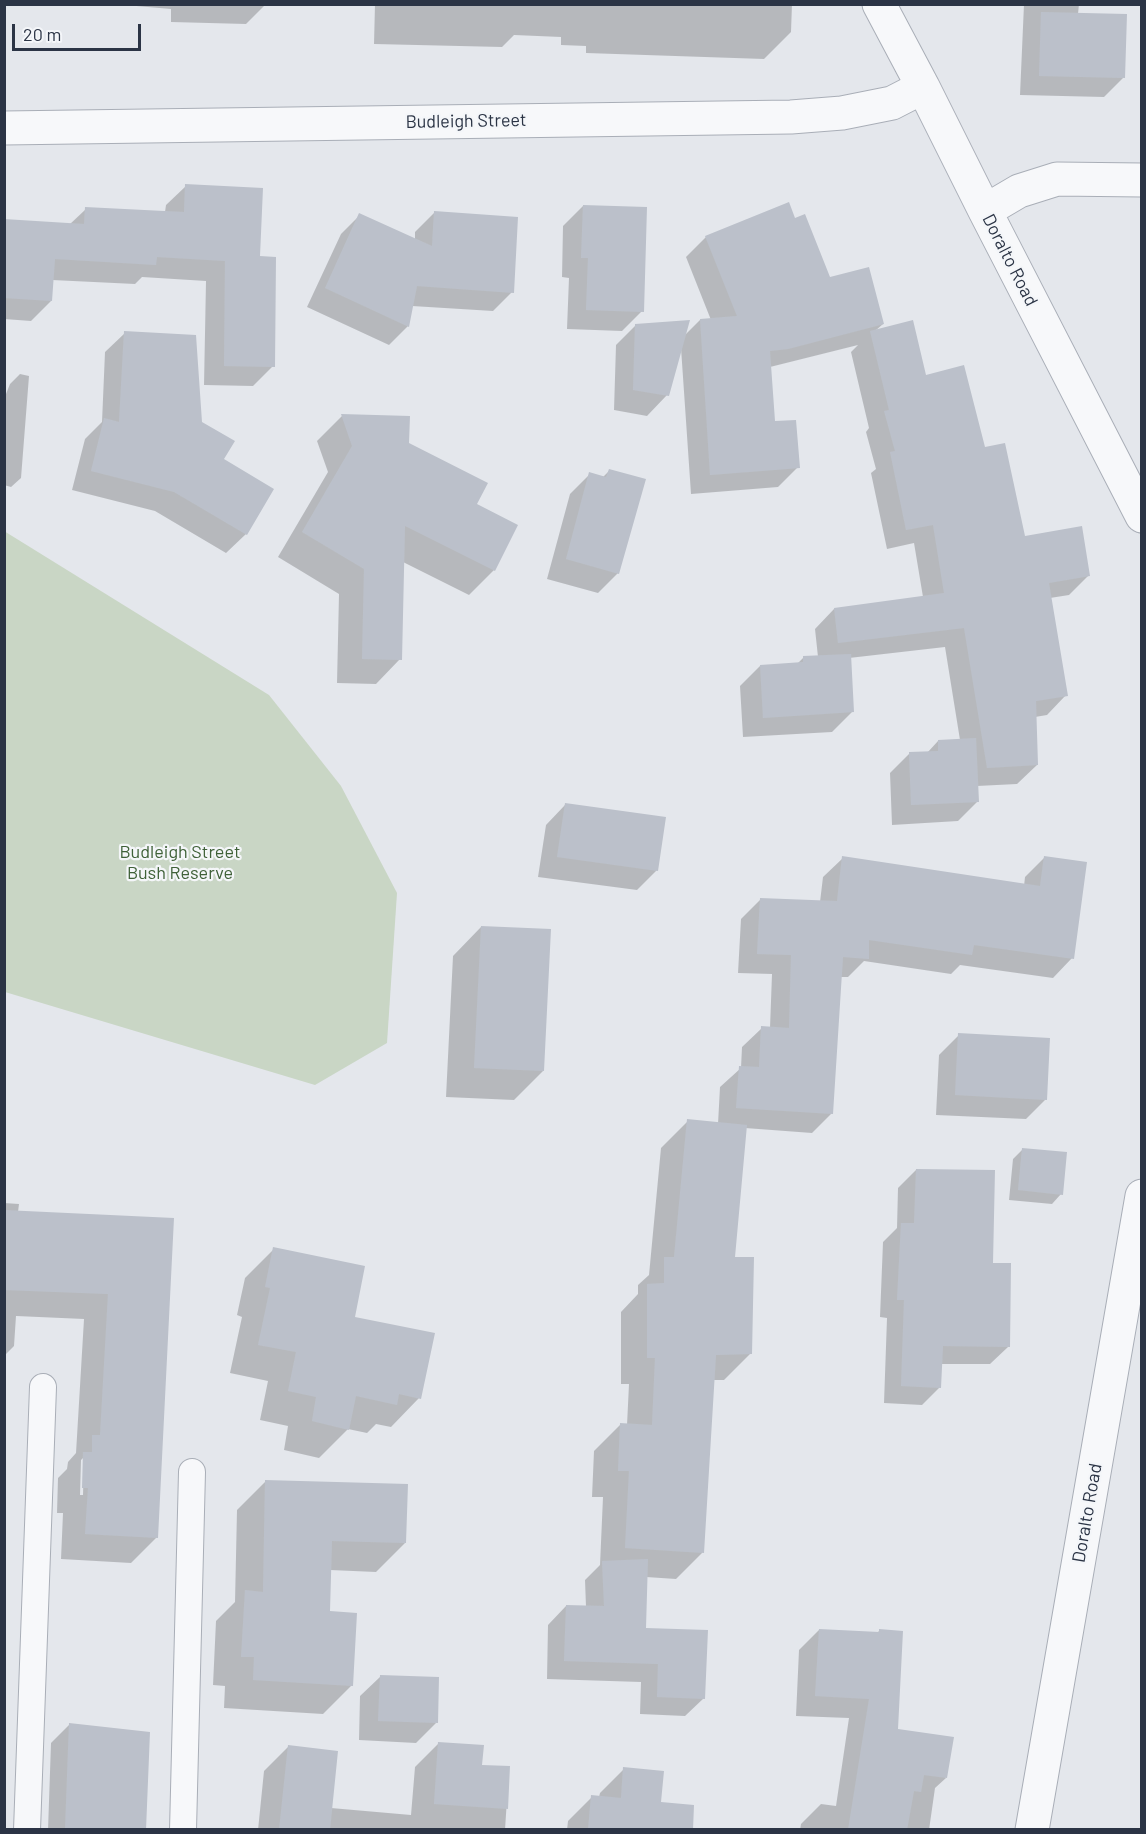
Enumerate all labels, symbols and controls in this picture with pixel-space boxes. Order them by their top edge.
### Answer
scale bar [15,12,144,50]
text: 20 m [23,23,61,45]
street label: Budleigh Street [405,109,527,133]
street label: Doralto Road [978,210,1042,310]
park label: Budleigh Street Bush Reserve [120,841,240,884]
street label: Doralto Road [1068,1462,1106,1564]

